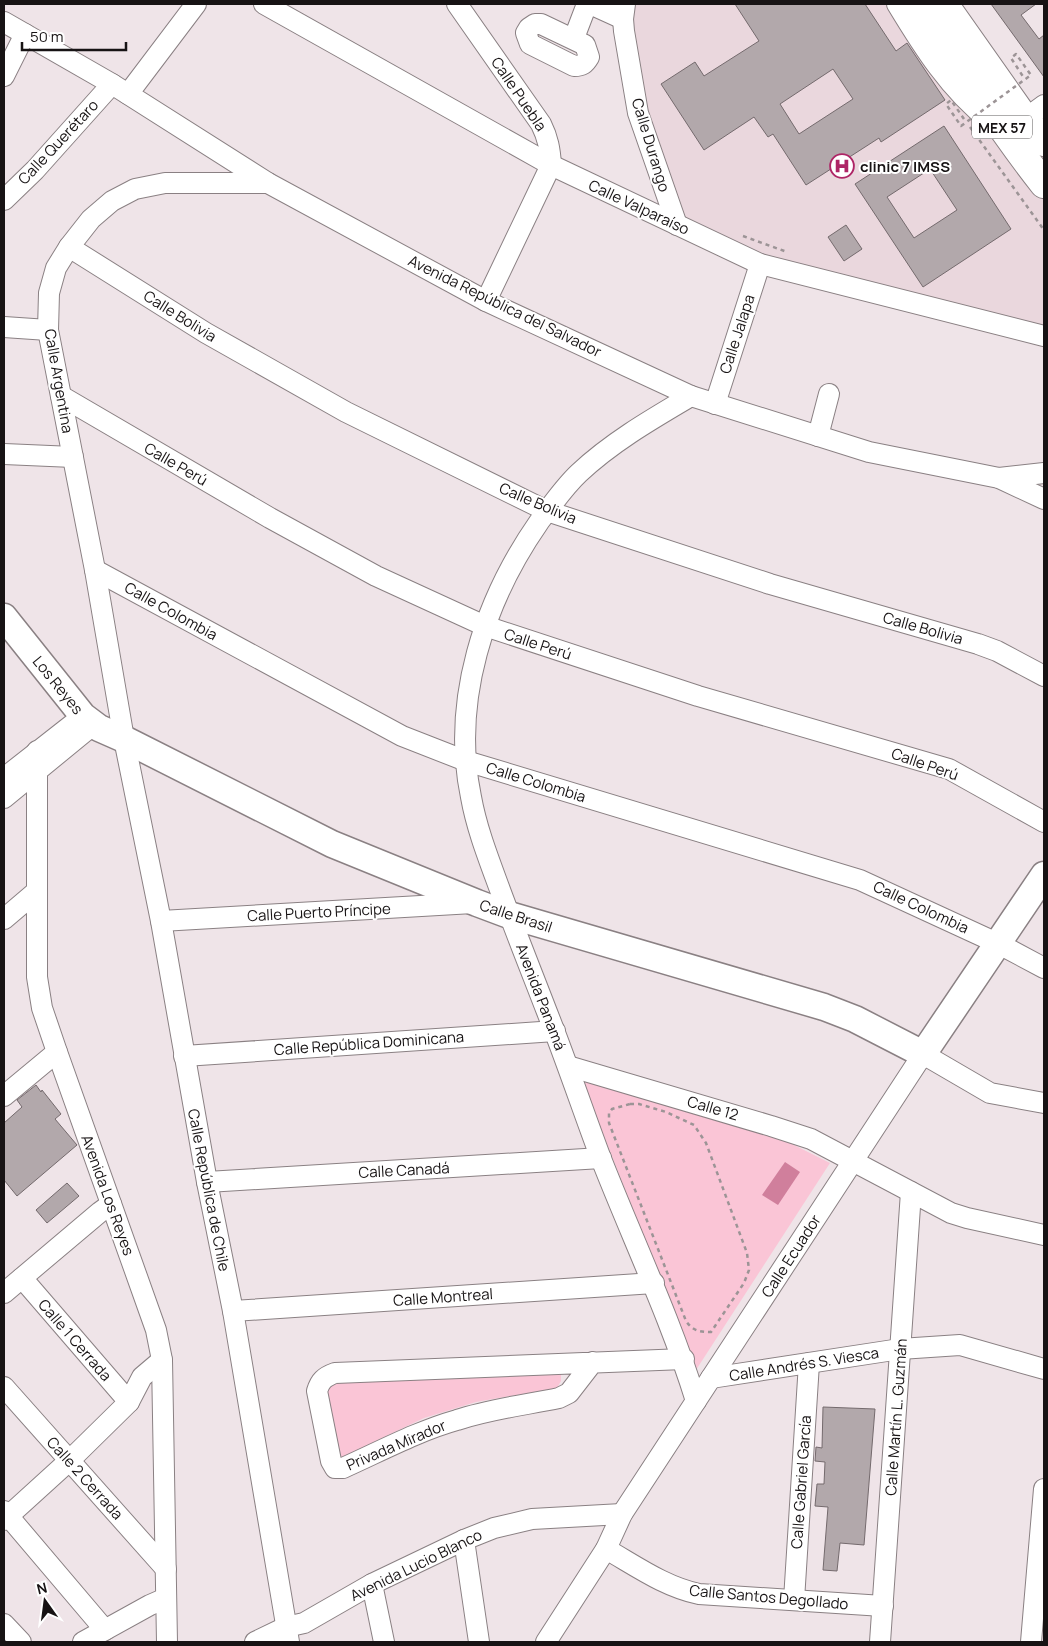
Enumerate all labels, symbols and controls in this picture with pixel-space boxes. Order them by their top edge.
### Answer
scale bar [22,20,126,52]
text: 50 m [30,26,64,47]
street label: Calle Puebla [486,53,552,135]
street label: Calle Querétaro [13,95,103,189]
street label: Calle Durango [627,96,675,195]
road number: MEX 57 [972,115,1032,138]
hospital icon: clinic 7 IMSS [829,153,855,179]
place label: clinic 7 IMSS [860,156,950,177]
street label: Calle Valparaíso [585,174,693,240]
street label: Avenida República del Salvador [405,250,606,362]
street label: Calle Bolivia [140,285,220,347]
street label: Calle Jalapa [714,292,760,376]
street label: Calle Argentina [39,327,79,435]
street label: Calle Perú [140,437,212,491]
street label: Calle Bolivia [496,477,580,529]
street label: Calle Colombia [121,577,221,645]
street label: Calle Bolivia [881,607,965,649]
street label: Calle Perú [501,623,575,665]
street label: Los Reyes [28,651,88,719]
street label: Calle Perú [889,743,961,785]
street label: Calle Colombia [484,757,588,807]
street label: Calle Colombia [870,876,972,938]
street label: Calle Brasil [477,894,555,938]
street label: Calle Puerto Príncipe [247,898,391,926]
street label: Avenida Panamá [511,941,571,1053]
street label: Calle República Dominicana [273,1026,465,1060]
street label: Calle 12 [685,1091,741,1125]
street label: Calle República de Chile [183,1107,235,1273]
street label: Avenida Los Reyes [76,1132,140,1258]
street label: Calle Canadá [358,1157,450,1183]
street label: Calle Ecuador [756,1210,826,1302]
street label: Calle Montreal [392,1283,494,1311]
street label: Calle 1 Cerrada [34,1295,116,1385]
street label: Calle Martín L. Guzmán [880,1338,912,1496]
street label: Calle Andrés S. Viesca [728,1342,880,1386]
street label: Privada Mirador [343,1414,450,1475]
street label: Calle Gabriel García [786,1414,816,1550]
street label: Calle 2 Cerrada [42,1432,128,1524]
street label: Avenida Lucio Blanco [347,1524,486,1606]
north arrow [20,1576,70,1626]
text: N [35,1577,49,1598]
street label: Calle Santos Degollado [689,1580,849,1614]

